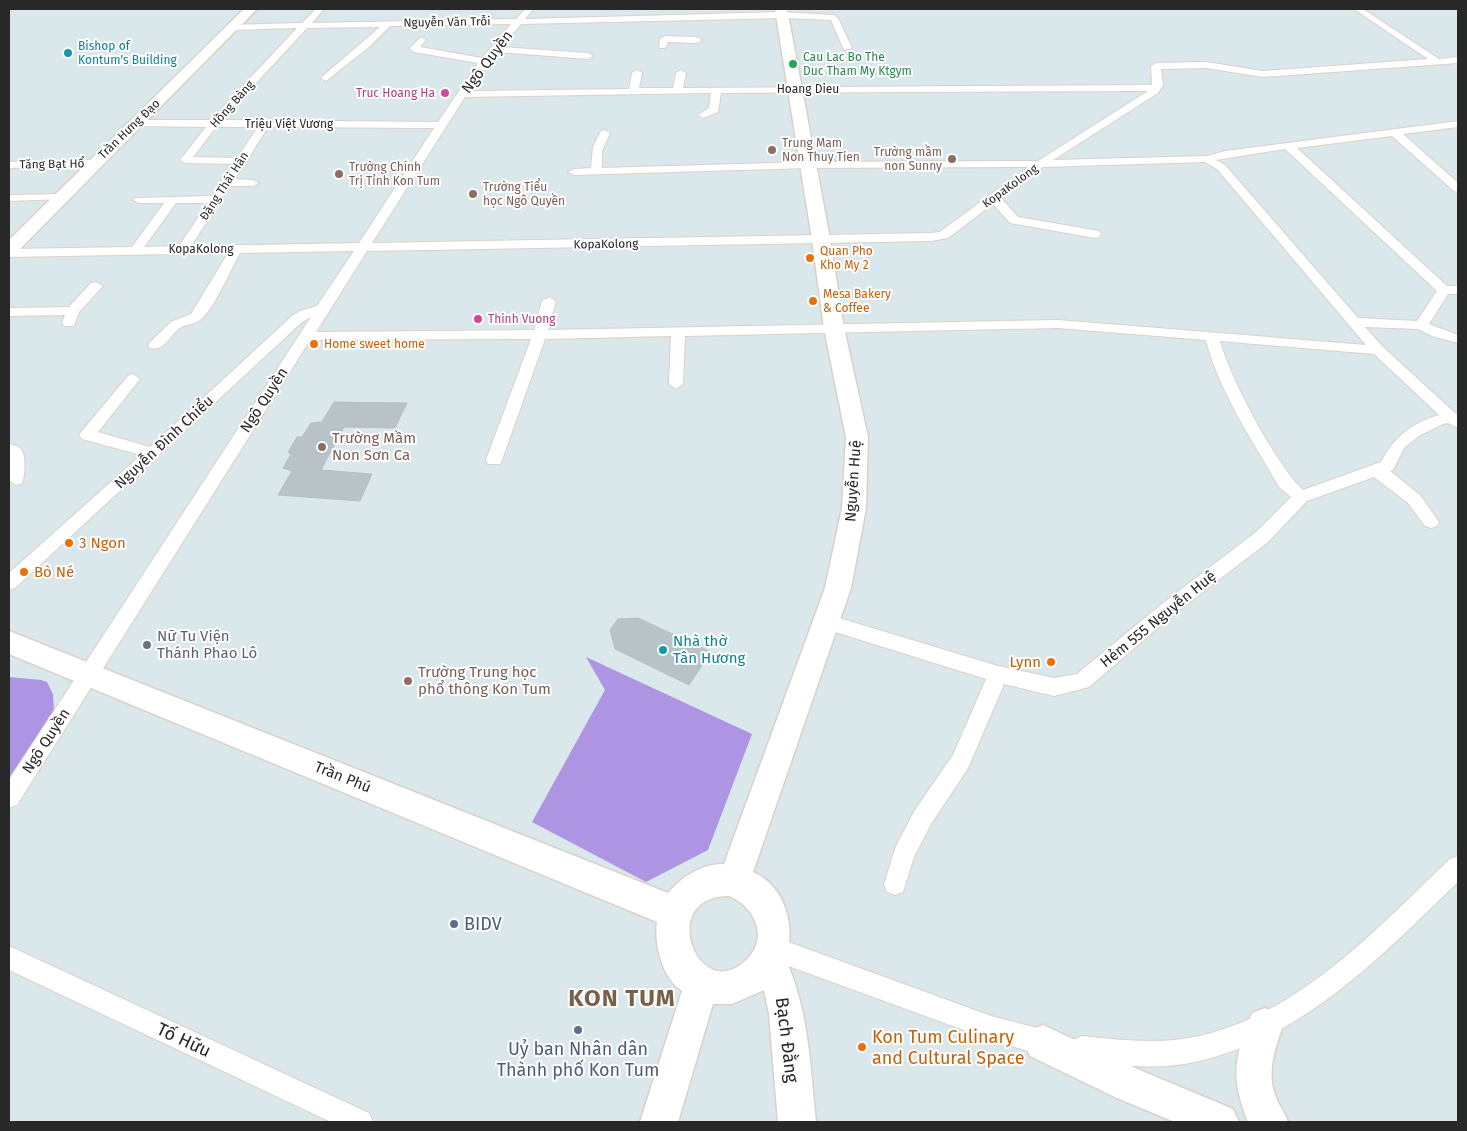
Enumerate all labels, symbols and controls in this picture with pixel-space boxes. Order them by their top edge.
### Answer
street label: Nguyễn Văn Trỗi [403,13,491,30]
street label: Ngô Quyền [458,27,516,97]
place label: Bishop of Kontum's Building [78,39,177,67]
marker: Bishop of Kontum's Building [62,47,74,59]
place label: Cau Lac Bo The Duc Tham My Ktgym [803,50,912,78]
marker: Cau Lac Bo The Duc Tham My Ktgym [787,58,799,70]
street label: Hồng Bàng [206,76,257,131]
street label: Hoang Dieu [777,82,839,96]
place label: Truc Hoang Ha [356,86,435,100]
marker: Truc Hoang Ha [439,87,451,99]
street label: Trần Hưng Đạo [95,95,163,162]
street label: Triệu Việt Vương [245,117,334,131]
place label: Trung Mam Non Thuy Tien [782,136,860,164]
marker: Trung Mam Non Thuy Tien [766,144,778,156]
place label: Trường mầm non Sunny [874,144,942,173]
street label: Đặng Thái Hân [197,149,251,223]
marker: Trường mầm non Sunny [946,153,958,165]
street label: Tăng Bạt Hổ [19,154,85,172]
place label: Trường Chính Trị Tỉnh Kon Tum [349,160,440,188]
street label: KopaKolong [980,161,1041,211]
marker: Trường Chính Trị Tỉnh Kon Tum [333,168,345,180]
place label: Trường Tiểu học Ngô Quyền [483,178,565,208]
marker: Trường Tiểu học Ngô Quyền [467,188,479,200]
street label: KopaKolong [573,236,639,252]
street label: KopaKolong [168,242,234,256]
place label: Quan Pho Kho My 2 [820,244,873,272]
marker: Quan Pho Kho My 2 [804,252,816,264]
place label: Mesa Bakery & Coffee [823,287,891,315]
marker: Mesa Bakery & Coffee [807,295,819,307]
place label: Thinh Vuong [488,312,556,326]
marker: Thinh Vuong [472,313,484,325]
place label: Home sweet home [324,337,425,351]
marker: Home sweet home [308,338,320,350]
street label: Ngô Quyền [236,364,292,436]
street label: Nguyễn Đình Chiểu [111,392,217,492]
place label: Trường Mầm Non Sơn Ca [332,429,416,464]
street label: Nguyễn Huệ [841,439,865,523]
marker: Trường Mầm Non Sơn Ca [316,441,328,453]
place label: 3 Ngon [79,534,126,552]
marker: 3 Ngon [63,537,75,549]
place label: Bò Né [34,563,74,581]
marker: Bò Né [18,566,30,578]
street label: Hẻm 555 Nguyễn Huệ [1097,567,1219,671]
place label: Nữ Tu Viện Thánh Phao Lô [157,627,257,662]
place label: Nhà thờ Tân Hương [673,632,746,667]
marker: Nữ Tu Viện Thánh Phao Lô [141,639,153,651]
marker: Nhà thờ Tân Hương [657,644,669,656]
place label: Lynn [1010,653,1041,671]
marker: Lynn [1045,656,1057,668]
place label: Trường Trung học phổ thông Kon Tum [418,663,551,698]
marker: Trường Trung học phổ thông Kon Tum [402,675,414,687]
street label: Ngô Quyền [18,705,74,777]
street label: Trần Phú [312,758,374,796]
place label: BIDV [464,913,502,935]
marker: BIDV [448,918,460,930]
district label: KON TUM [568,984,676,1012]
street label: Bạch Đằng [771,996,804,1085]
street label: Tố Hữu [153,1018,215,1062]
marker: Uỷ ban Nhân dân Thành phố Kon Tum [572,1024,584,1036]
place label: Kon Tum Culinary and Cultural Space [872,1026,1025,1069]
place label: Uỷ ban Nhân dân Thành phố Kon Tum [497,1038,659,1081]
marker: Kon Tum Culinary and Cultural Space [856,1041,868,1053]

